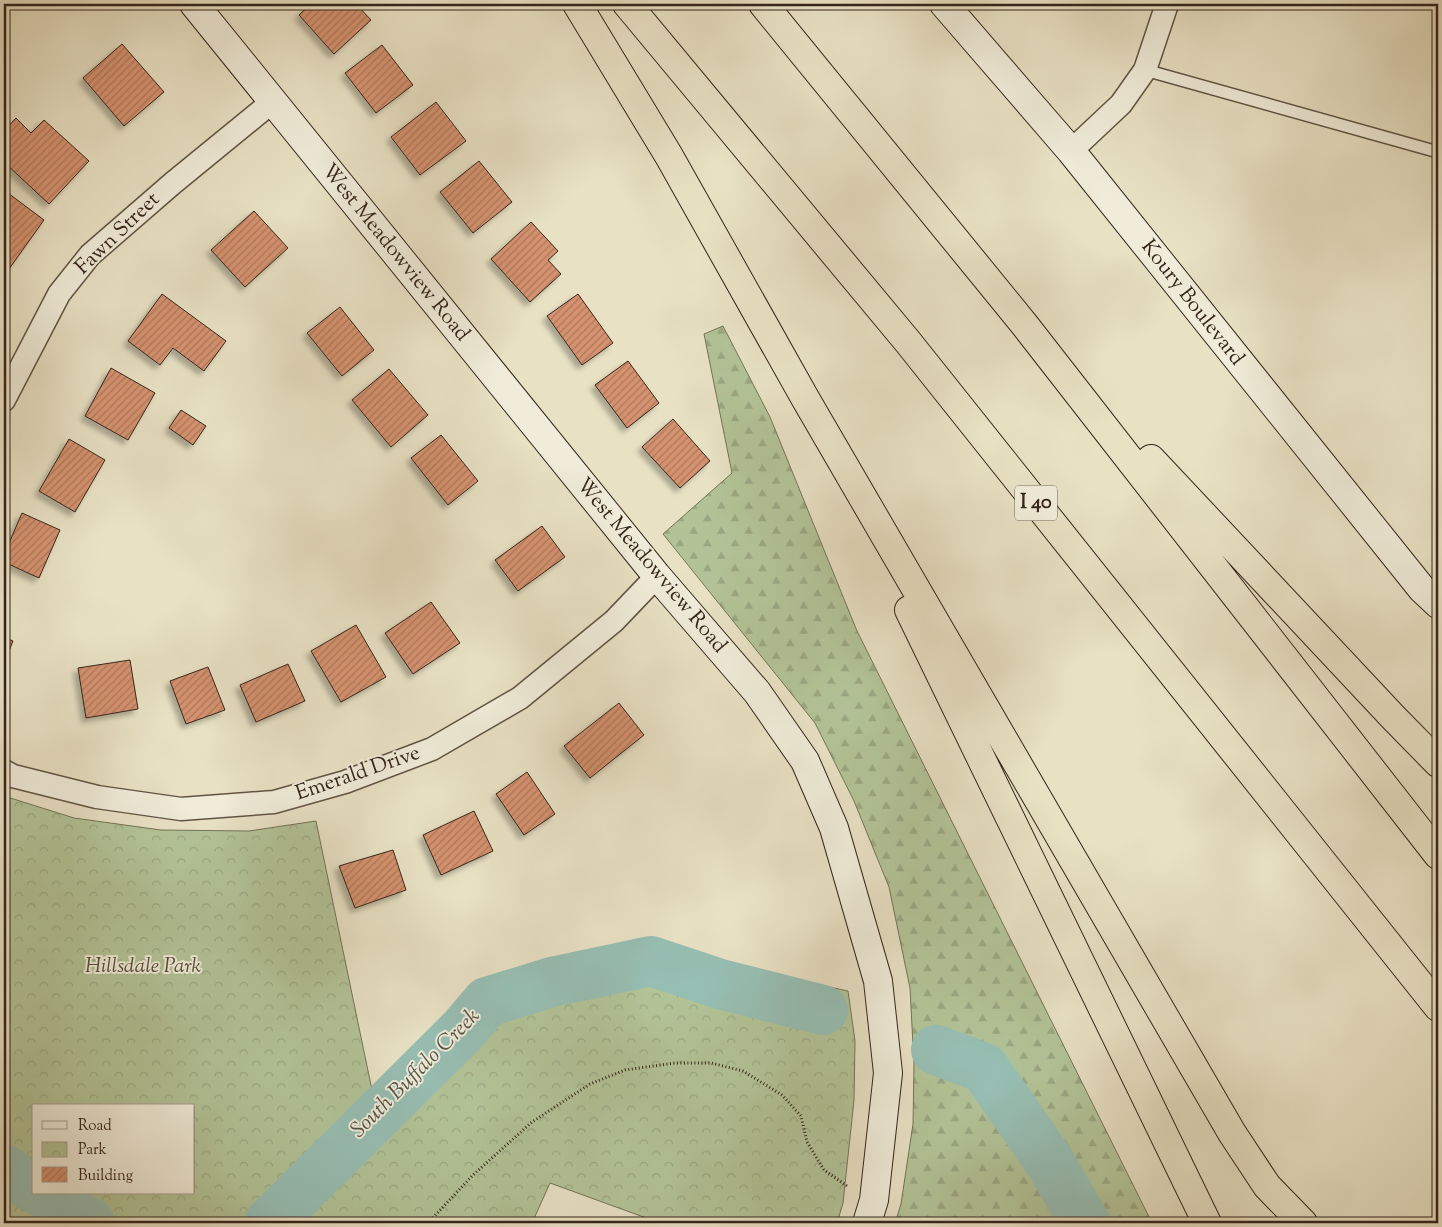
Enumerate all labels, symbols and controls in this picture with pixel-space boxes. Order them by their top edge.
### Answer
street label: West Meadowview Road [314,158,476,348]
street label: Fawn Street [69,186,167,282]
street label: Koury Boulevard [1133,234,1251,373]
street label: West Meadowview Road [568,472,734,660]
road number: I 40 [1015,486,1057,520]
street label: Emerald Drive [292,739,424,809]
park label: Hillsdale Park [85,952,201,982]
water label: South Buffalo Creek [344,1002,488,1146]
legend [32,1104,195,1194]
text: Road [78,1116,112,1137]
text: Park [78,1140,107,1161]
text: Building [78,1166,133,1187]

